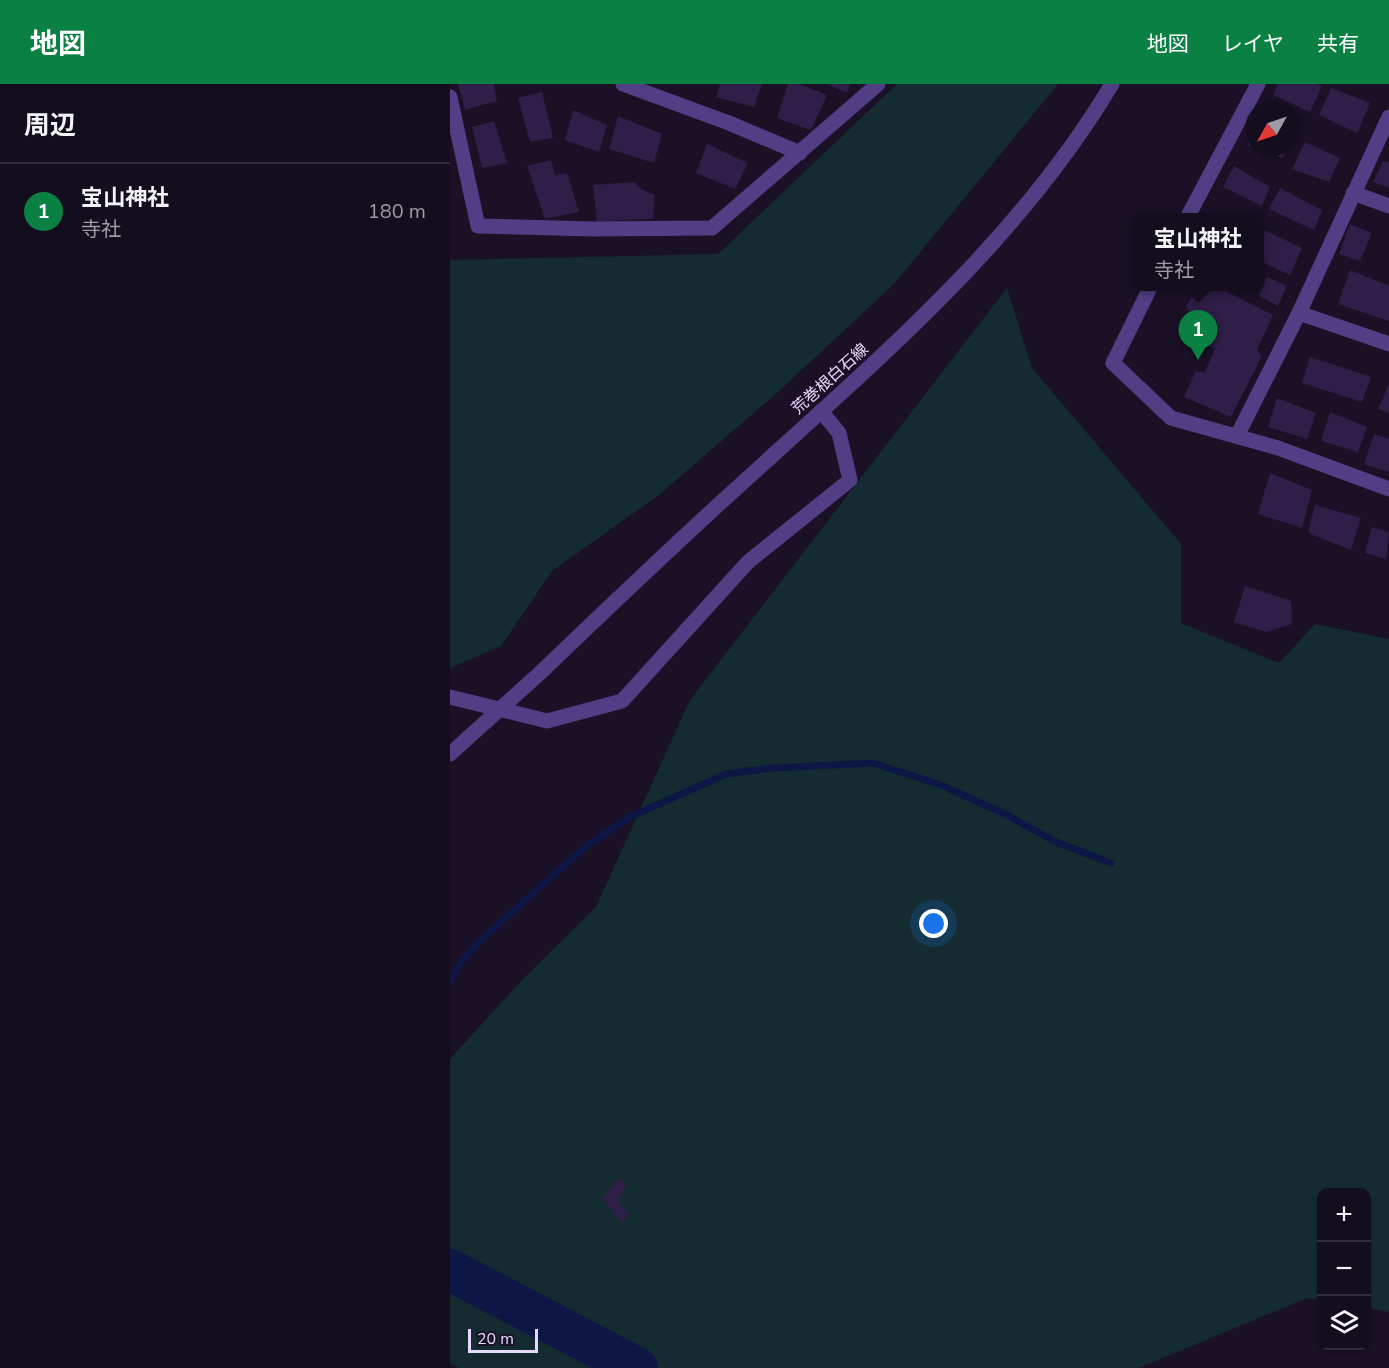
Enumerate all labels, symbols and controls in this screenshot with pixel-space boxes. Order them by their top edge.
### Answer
text: 地図 [30,25,86,63]
text: 地図 [1147,30,1189,58]
text: レイヤ [1222,30,1284,58]
text: 共有 [1317,30,1359,58]
north arrow [1245,102,1299,156]
text: 周辺 [24,108,76,143]
text: 宝山神社 [81,183,169,213]
text: 1 [38,198,50,225]
text: 180 m [368,198,426,225]
popup [1132,213,1264,291]
text: 寺社 [81,216,121,243]
text: 宝山神社 [1154,224,1242,254]
text: 寺社 [1154,257,1194,284]
pin: 1 [1178,310,1218,360]
street label: 荒巻根白石線 [787,339,873,419]
your location [919,909,948,938]
map controls [1317,1188,1371,1350]
button: + [1317,1188,1371,1242]
button: − [1317,1242,1371,1296]
button: layers [1317,1296,1371,1350]
scale bar [468,1326,538,1354]
text: 20 m [477,1328,514,1350]

